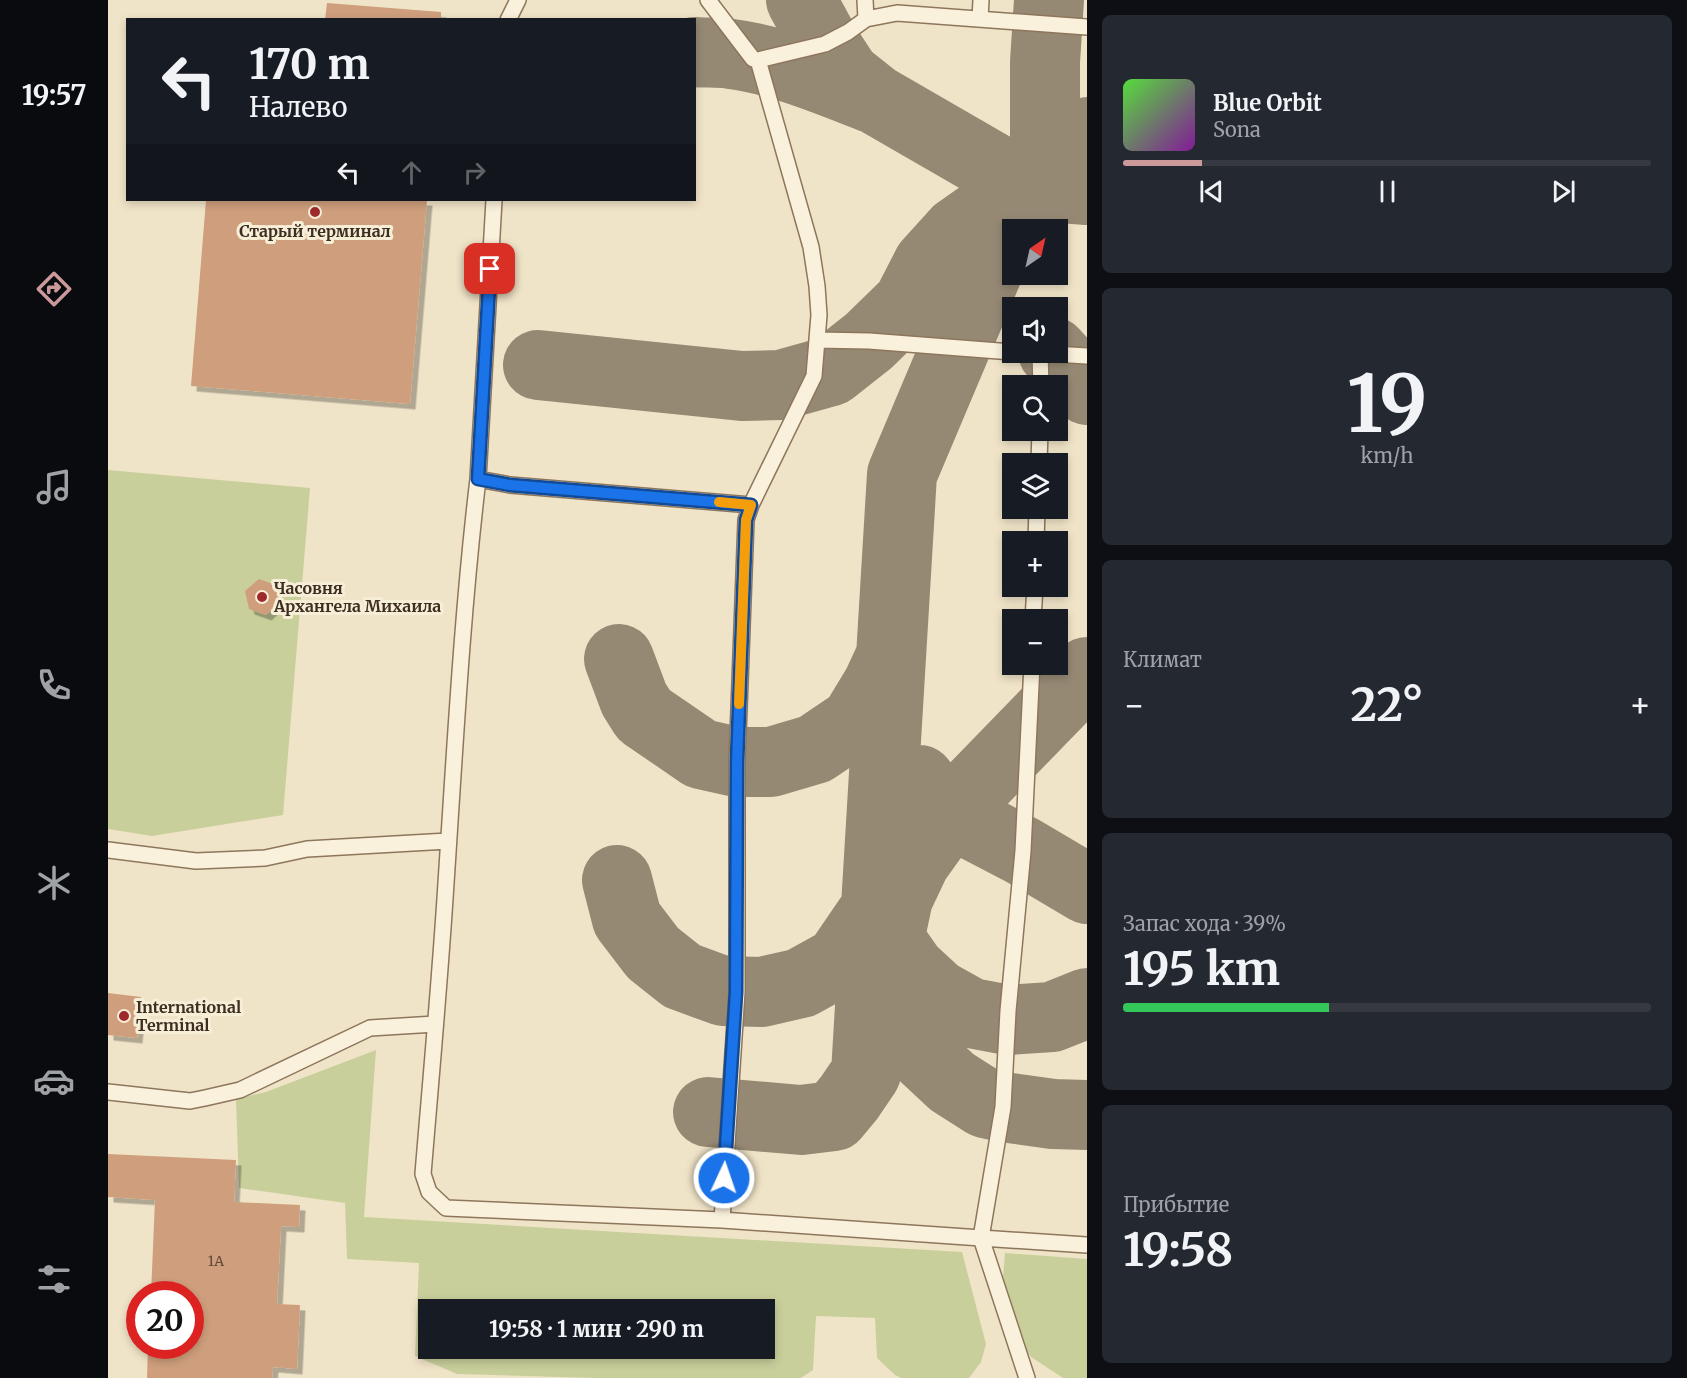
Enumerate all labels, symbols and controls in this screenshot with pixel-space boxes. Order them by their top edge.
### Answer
text: 170 m [249,38,370,90]
icon: left [150,42,228,120]
text: 19:57 [22,78,86,112]
text: Blue Orbit [1213,89,1322,117]
text: Налево [249,90,347,124]
text: Sona [1213,117,1261,142]
icon: left [332,156,365,189]
icon: ahead [395,156,428,189]
icon: right [458,156,491,189]
icon: previous [1195,175,1228,208]
icon: pause [1371,175,1404,208]
icon: next [1547,175,1580,208]
marker: Старый терминал [308,205,322,219]
north arrow [1002,219,1068,285]
map controls [1002,219,1068,675]
place label: Старый терминал [239,221,391,241]
pin [464,243,515,294]
icon: arrive [473,252,506,285]
icon: directions [33,268,75,310]
button: sound [1002,297,1068,363]
text: 19 [1347,355,1427,453]
button: search [1002,375,1068,441]
text: km/h [1361,443,1413,468]
button: layers [1002,453,1068,519]
icon: music [33,466,75,508]
button: + [1002,531,1068,597]
place label: Часовня Архангела Михаила [273,578,441,616]
marker: Часовня Архангела Михаила [255,590,269,604]
button: − [1002,609,1068,675]
text: Климат [1123,647,1202,672]
icon: phone [33,664,75,706]
text: 22° [1351,677,1423,733]
text: − [1123,685,1145,726]
text: + [1629,685,1651,726]
icon: climate [33,862,75,904]
text: Запас хода · 39% [1123,911,1286,936]
text: 195 km [1123,941,1280,997]
place label: International Terminal [136,997,241,1035]
marker: International Terminal [117,1009,131,1023]
icon: car [33,1060,75,1102]
position arrow [692,1146,756,1210]
text: Прибытие [1123,1192,1229,1217]
text: 19:58 [1123,1222,1233,1278]
house number: 1А [208,1252,224,1270]
icon: filters [33,1258,75,1300]
speed limit sign: 20 [126,1281,204,1359]
text: 19:58 · 1 мин · 290 m [489,1315,704,1343]

